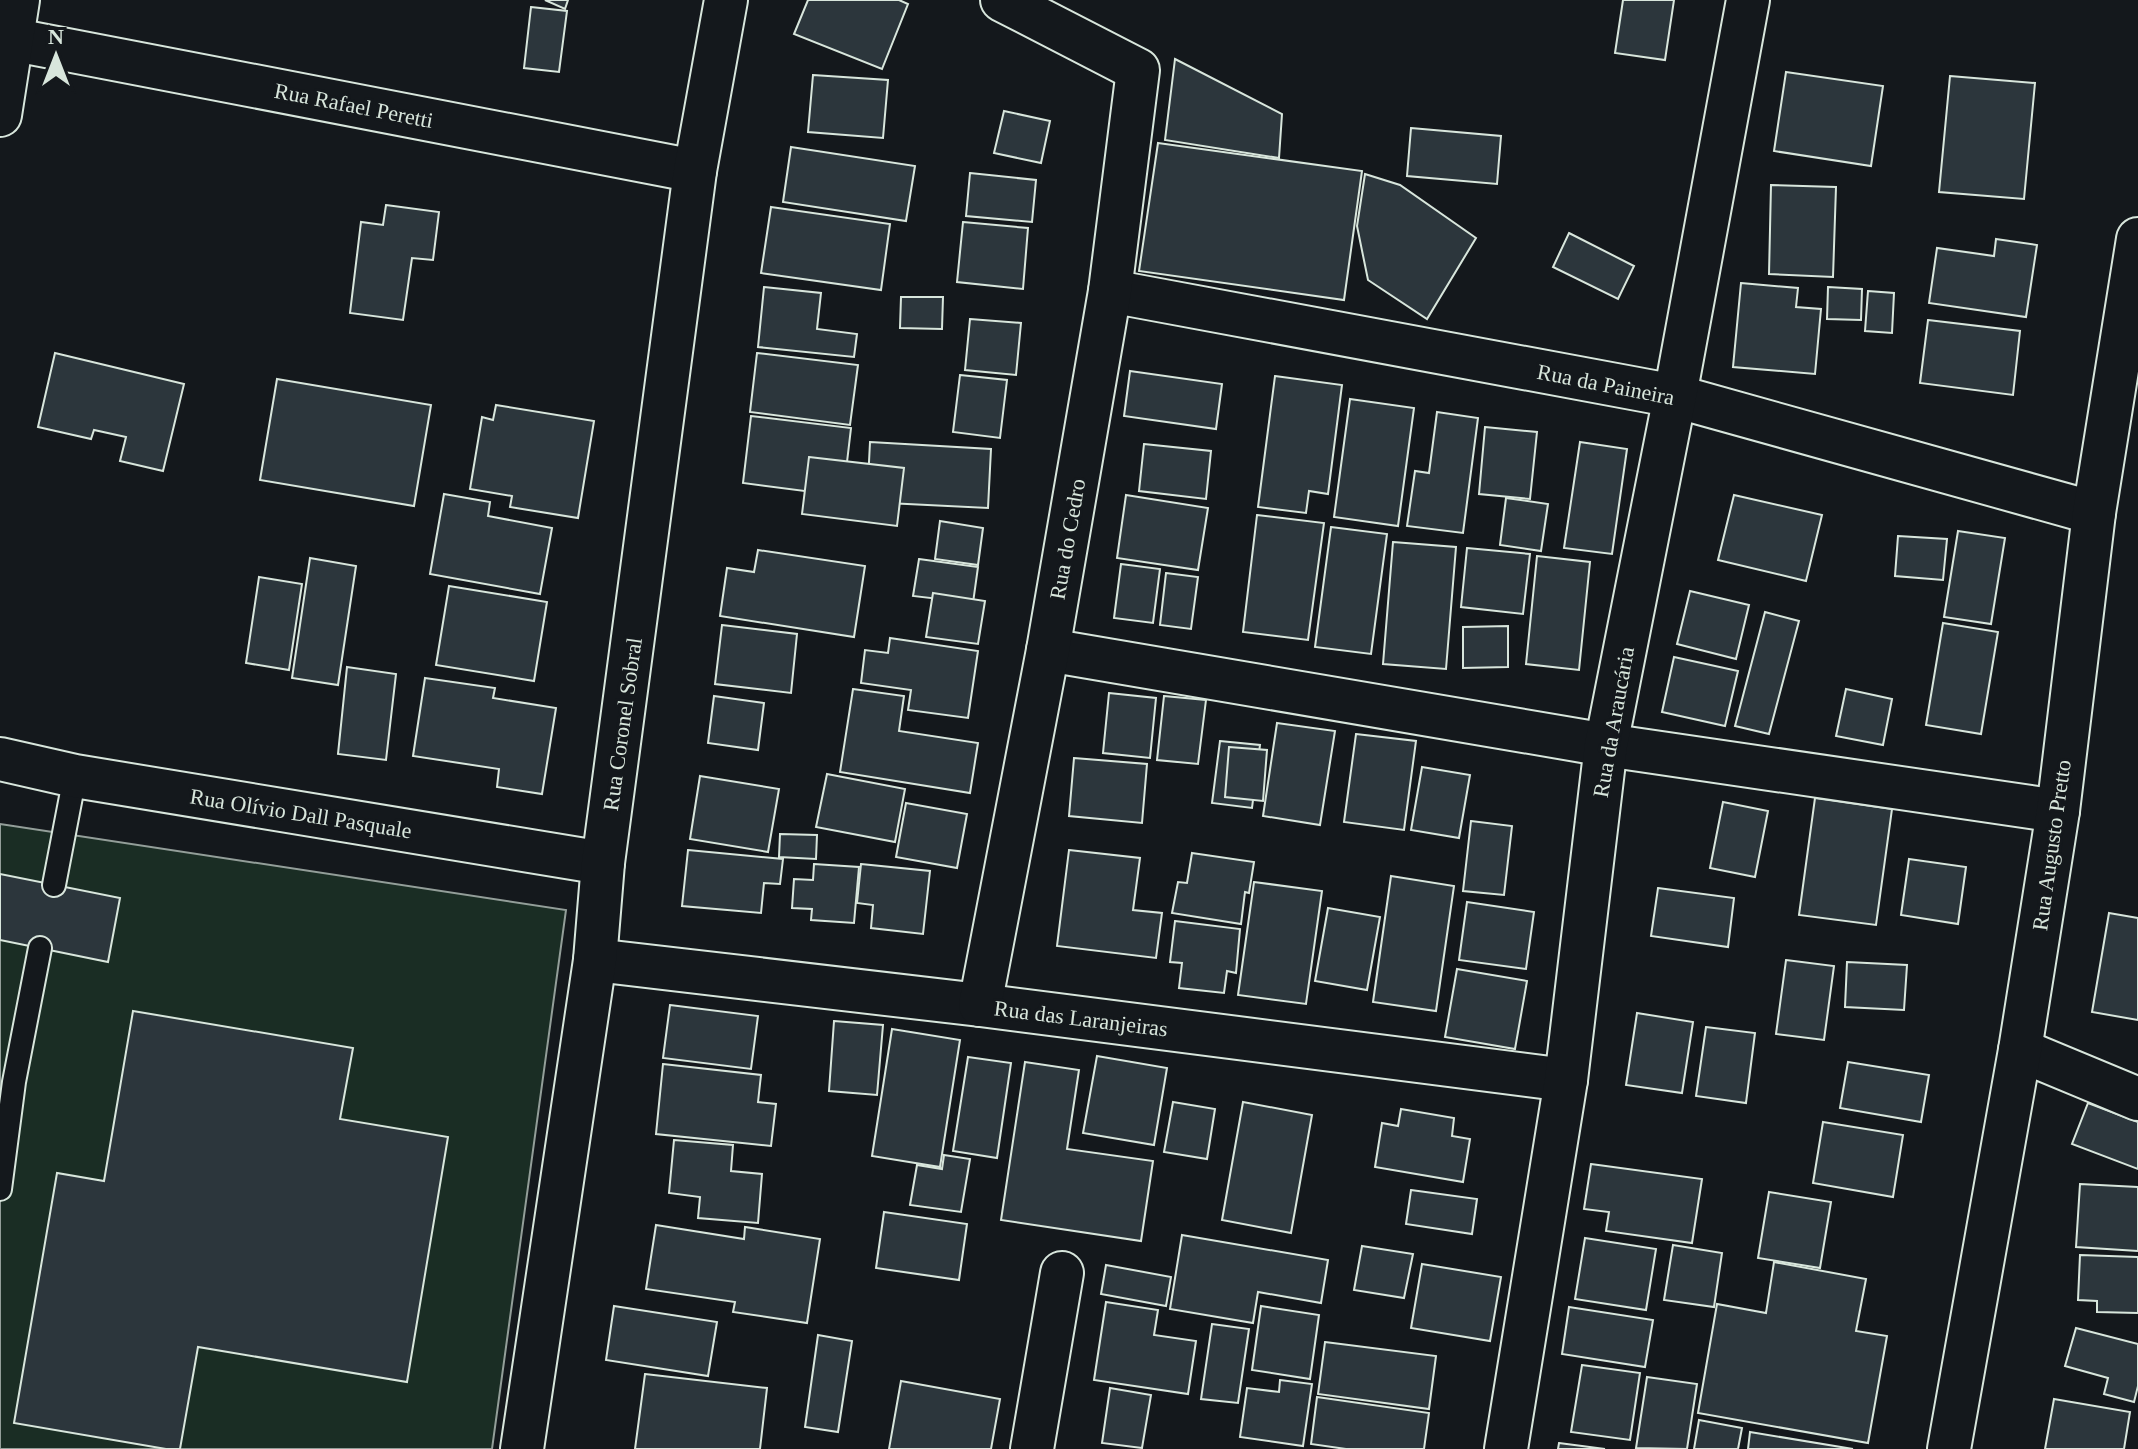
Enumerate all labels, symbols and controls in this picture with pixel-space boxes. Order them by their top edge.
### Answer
north arrow [16,16,96,96]
text: N [48,24,64,49]
street label: Rua Rafael Peretti [272,78,435,133]
street label: Rua da Paineira [1535,359,1677,410]
street label: Rua do Cedro [1045,477,1090,601]
street label: Rua Coronel Sobral [598,636,647,812]
street label: Rua da Araucária [1588,644,1639,799]
street label: Rua Augusto Pretto [2027,758,2076,932]
street label: Rua Olívio Dall Pasquale [188,784,414,843]
street label: Rua das Laranjeiras [993,995,1169,1042]

